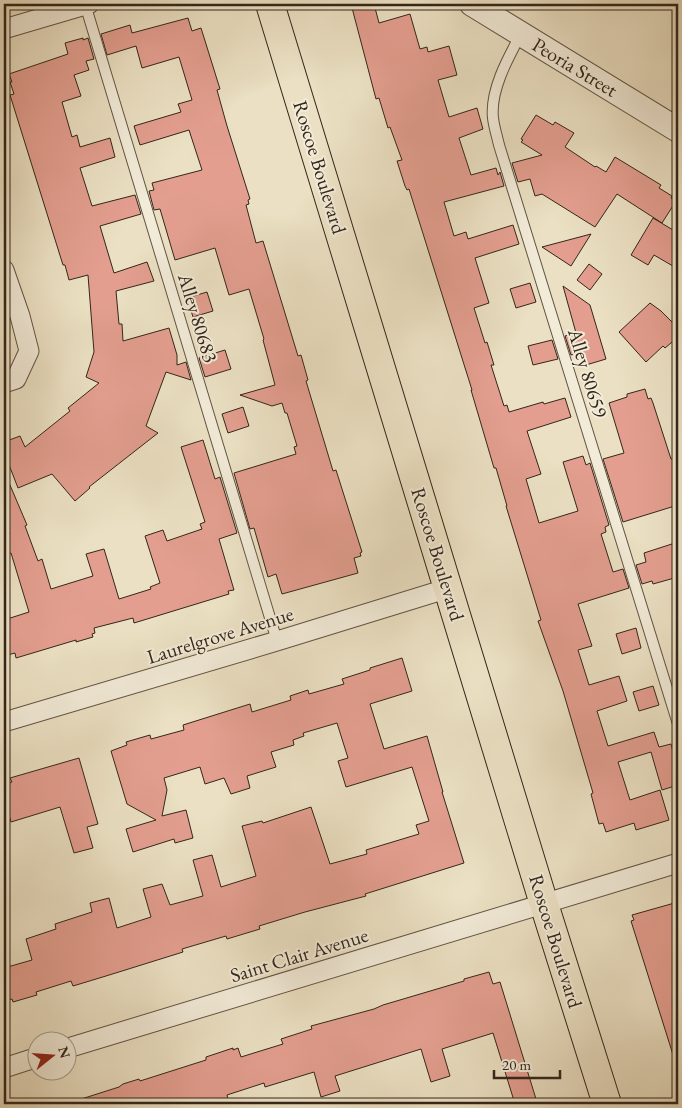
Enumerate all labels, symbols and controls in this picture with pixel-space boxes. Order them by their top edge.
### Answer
street label: Peoria Street [528,31,623,103]
street label: Roscoe Boulevard [287,97,353,238]
street label: Alley 80683 [172,269,224,366]
street label: Alley 80659 [562,324,614,421]
street label: Roscoe Boulevard [405,484,471,625]
street label: Laurelgrove Avenue [144,600,297,670]
street label: Roscoe Boulevard [523,871,589,1012]
street label: Saint Clair Avenue [227,922,371,988]
north arrow [28,1030,78,1080]
text: N [54,1044,75,1061]
scale bar [494,1048,561,1080]
text: 20 m [502,1055,531,1074]

